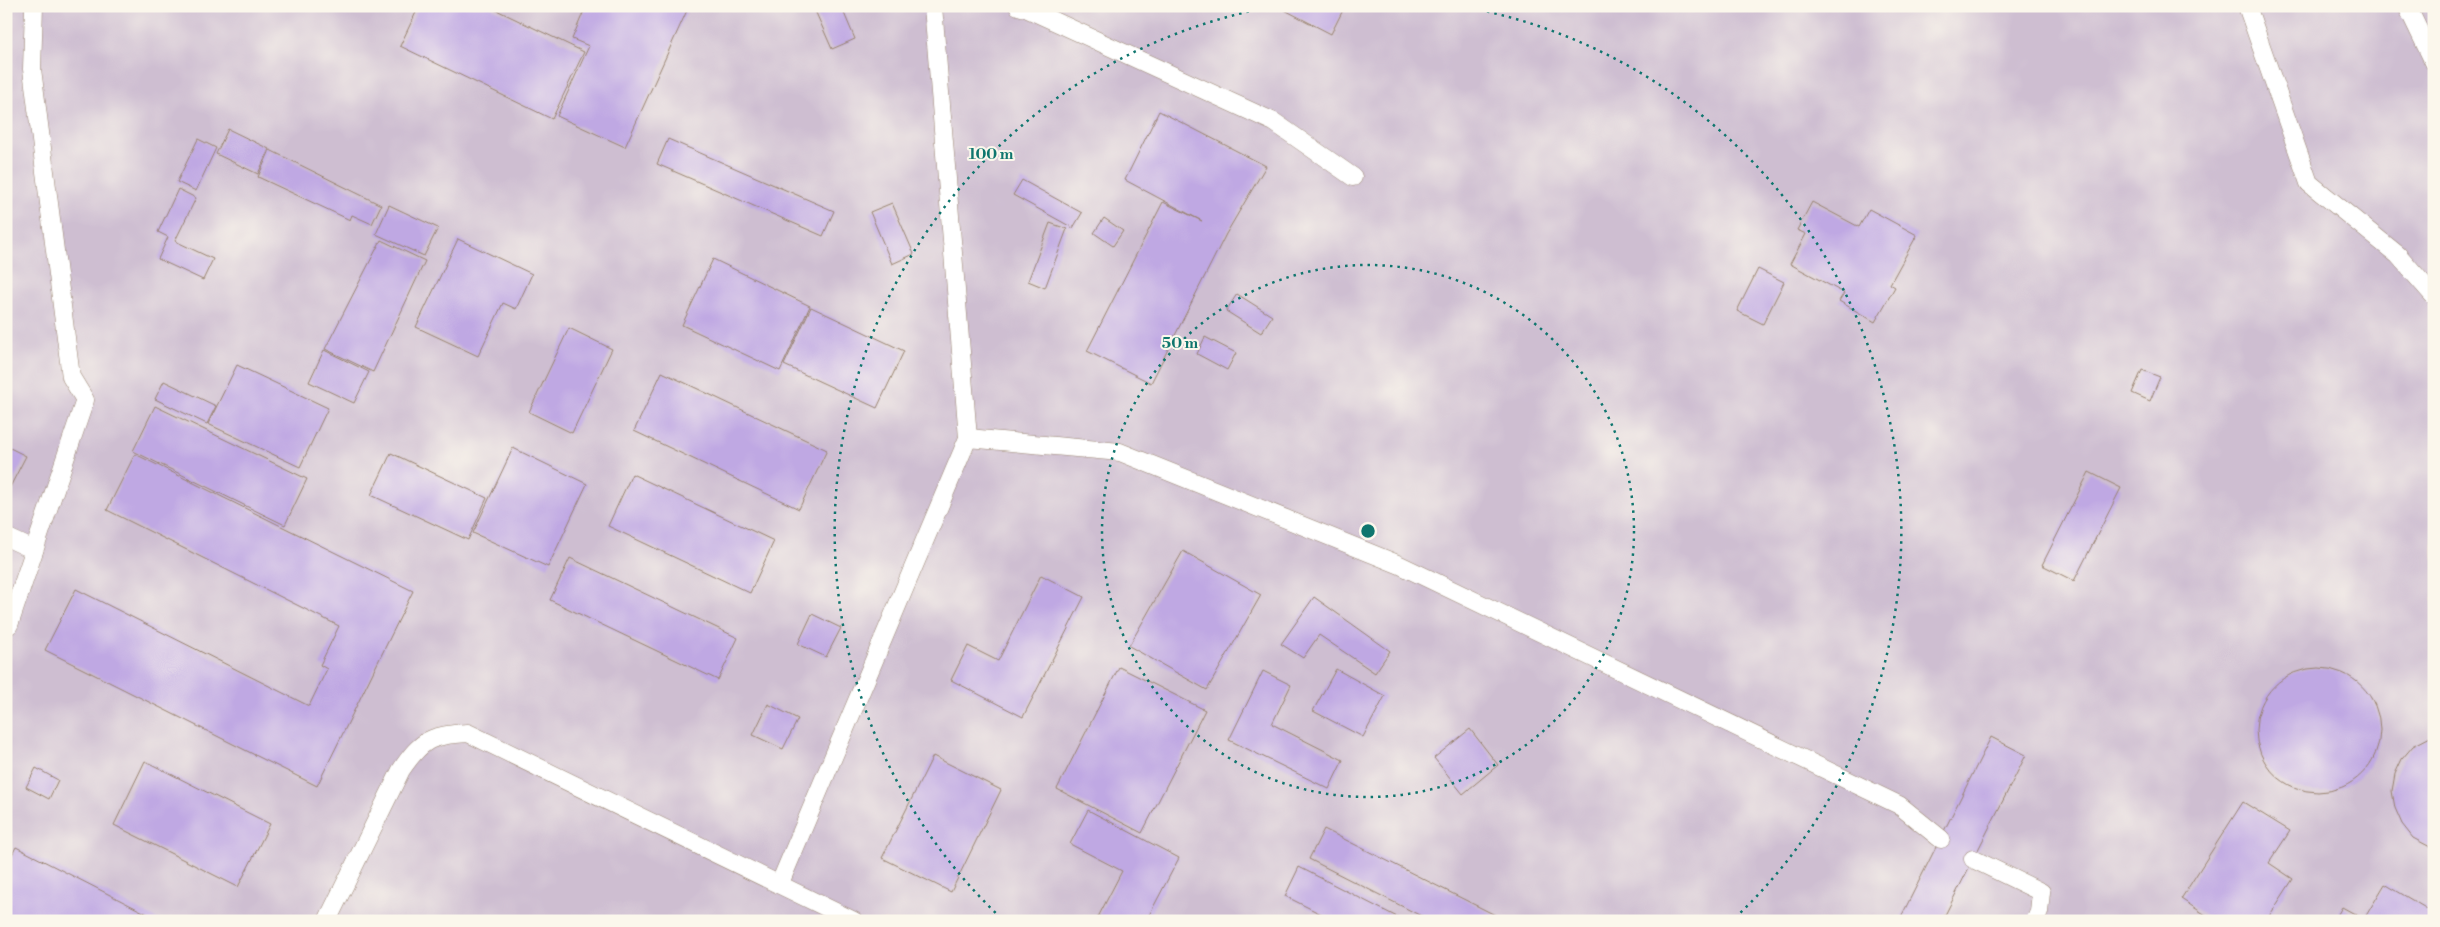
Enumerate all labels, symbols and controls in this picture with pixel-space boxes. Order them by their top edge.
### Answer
text: 100 m [969,145,1014,164]
text: 50 m [1162,334,1198,353]
centre of rings [1359,522,1377,540]

